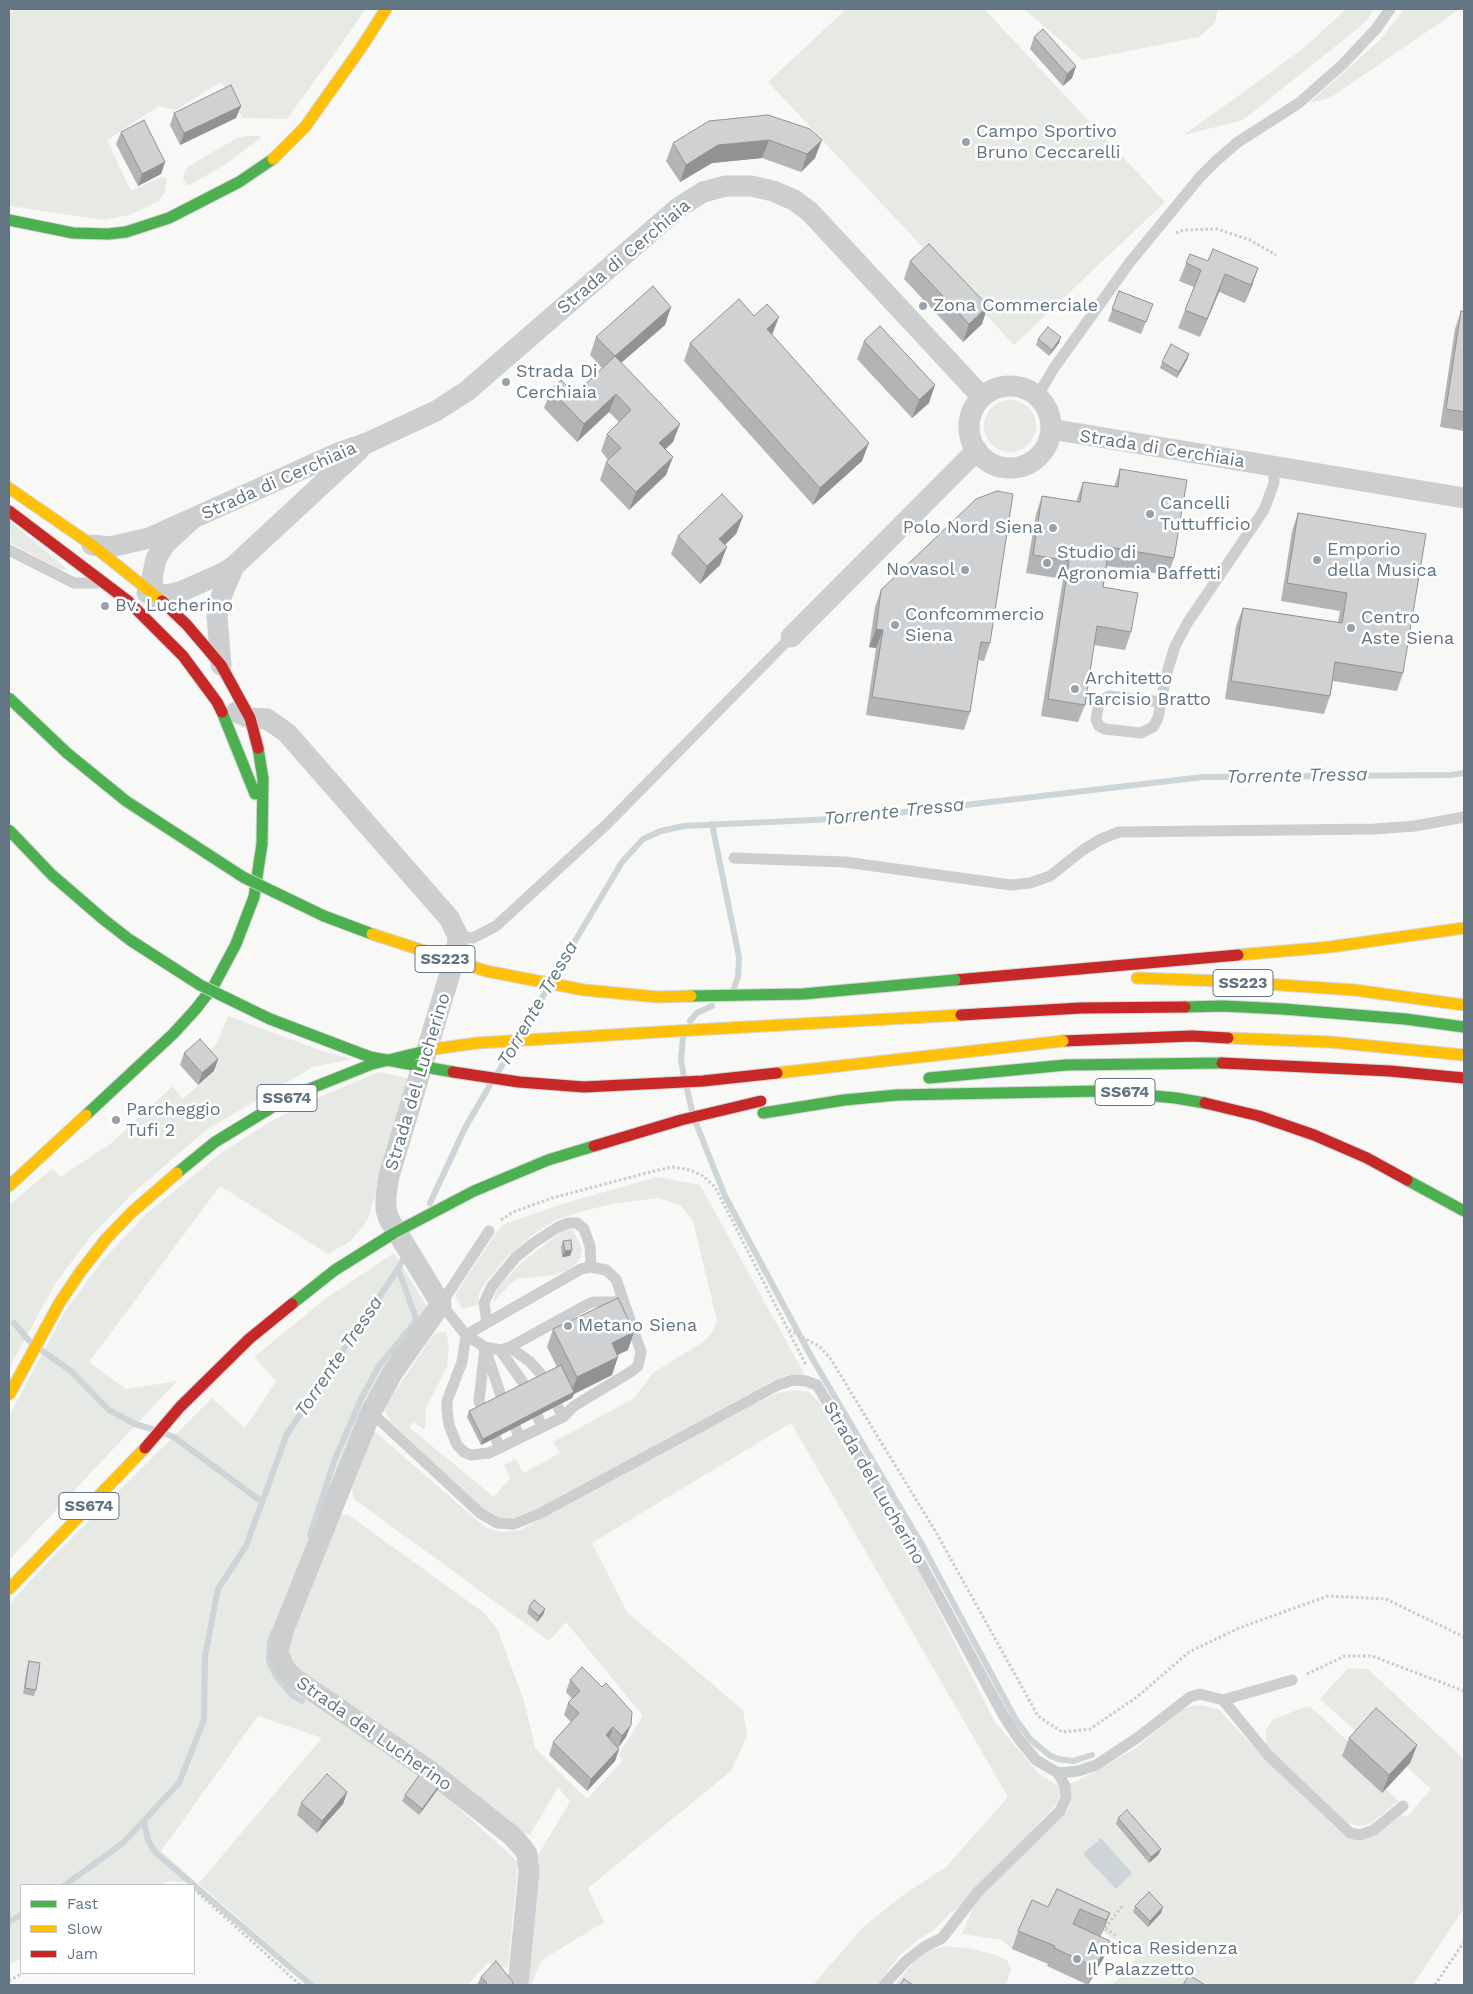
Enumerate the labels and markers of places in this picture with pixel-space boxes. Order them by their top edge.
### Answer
place label: Campo Sportivo Bruno Ceccarelli [976,121,1121,163]
marker: Campo Sportivo Bruno Ceccarelli [960,136,972,148]
place label: Zona Commerciale [933,295,1098,317]
marker: Zona Commerciale [917,300,929,312]
place label: Strada Di Cerchiaia [516,361,598,404]
marker: Strada Di Cerchiaia [500,376,512,388]
place label: Cancelli Tuttufficio [1160,493,1250,536]
marker: Cancelli Tuttufficio [1144,508,1156,520]
place label: Polo Nord Siena [903,517,1043,539]
marker: Polo Nord Siena [1047,522,1059,534]
place label: Emporio della Musica [1327,539,1437,582]
place label: Studio di Agronomia Baffetti [1057,542,1221,584]
marker: Emporio della Musica [1311,554,1323,566]
marker: Studio di Agronomia Baffetti [1041,557,1053,569]
place label: Novasol [886,559,955,581]
marker: Novasol [959,564,971,576]
place label: Bv. Lucherino [115,595,233,617]
marker: Bv. Lucherino [99,600,111,612]
place label: Confcommercio Siena [905,604,1044,646]
place label: Centro Aste Siena [1361,607,1454,650]
marker: Confcommercio Siena [889,619,901,631]
marker: Centro Aste Siena [1345,622,1357,634]
place label: Architetto Tarcisio Bratto [1085,668,1211,711]
marker: Architetto Tarcisio Bratto [1069,683,1081,695]
place label: Parcheggio Tufi 2 [126,1099,221,1142]
marker: Parcheggio Tufi 2 [110,1114,122,1126]
place label: Metano Siena [578,1315,697,1337]
marker: Metano Siena [562,1320,574,1332]
place label: Antica Residenza Il Palazzetto [1087,1938,1238,1980]
marker: Antica Residenza Il Palazzetto [1071,1953,1083,1965]

